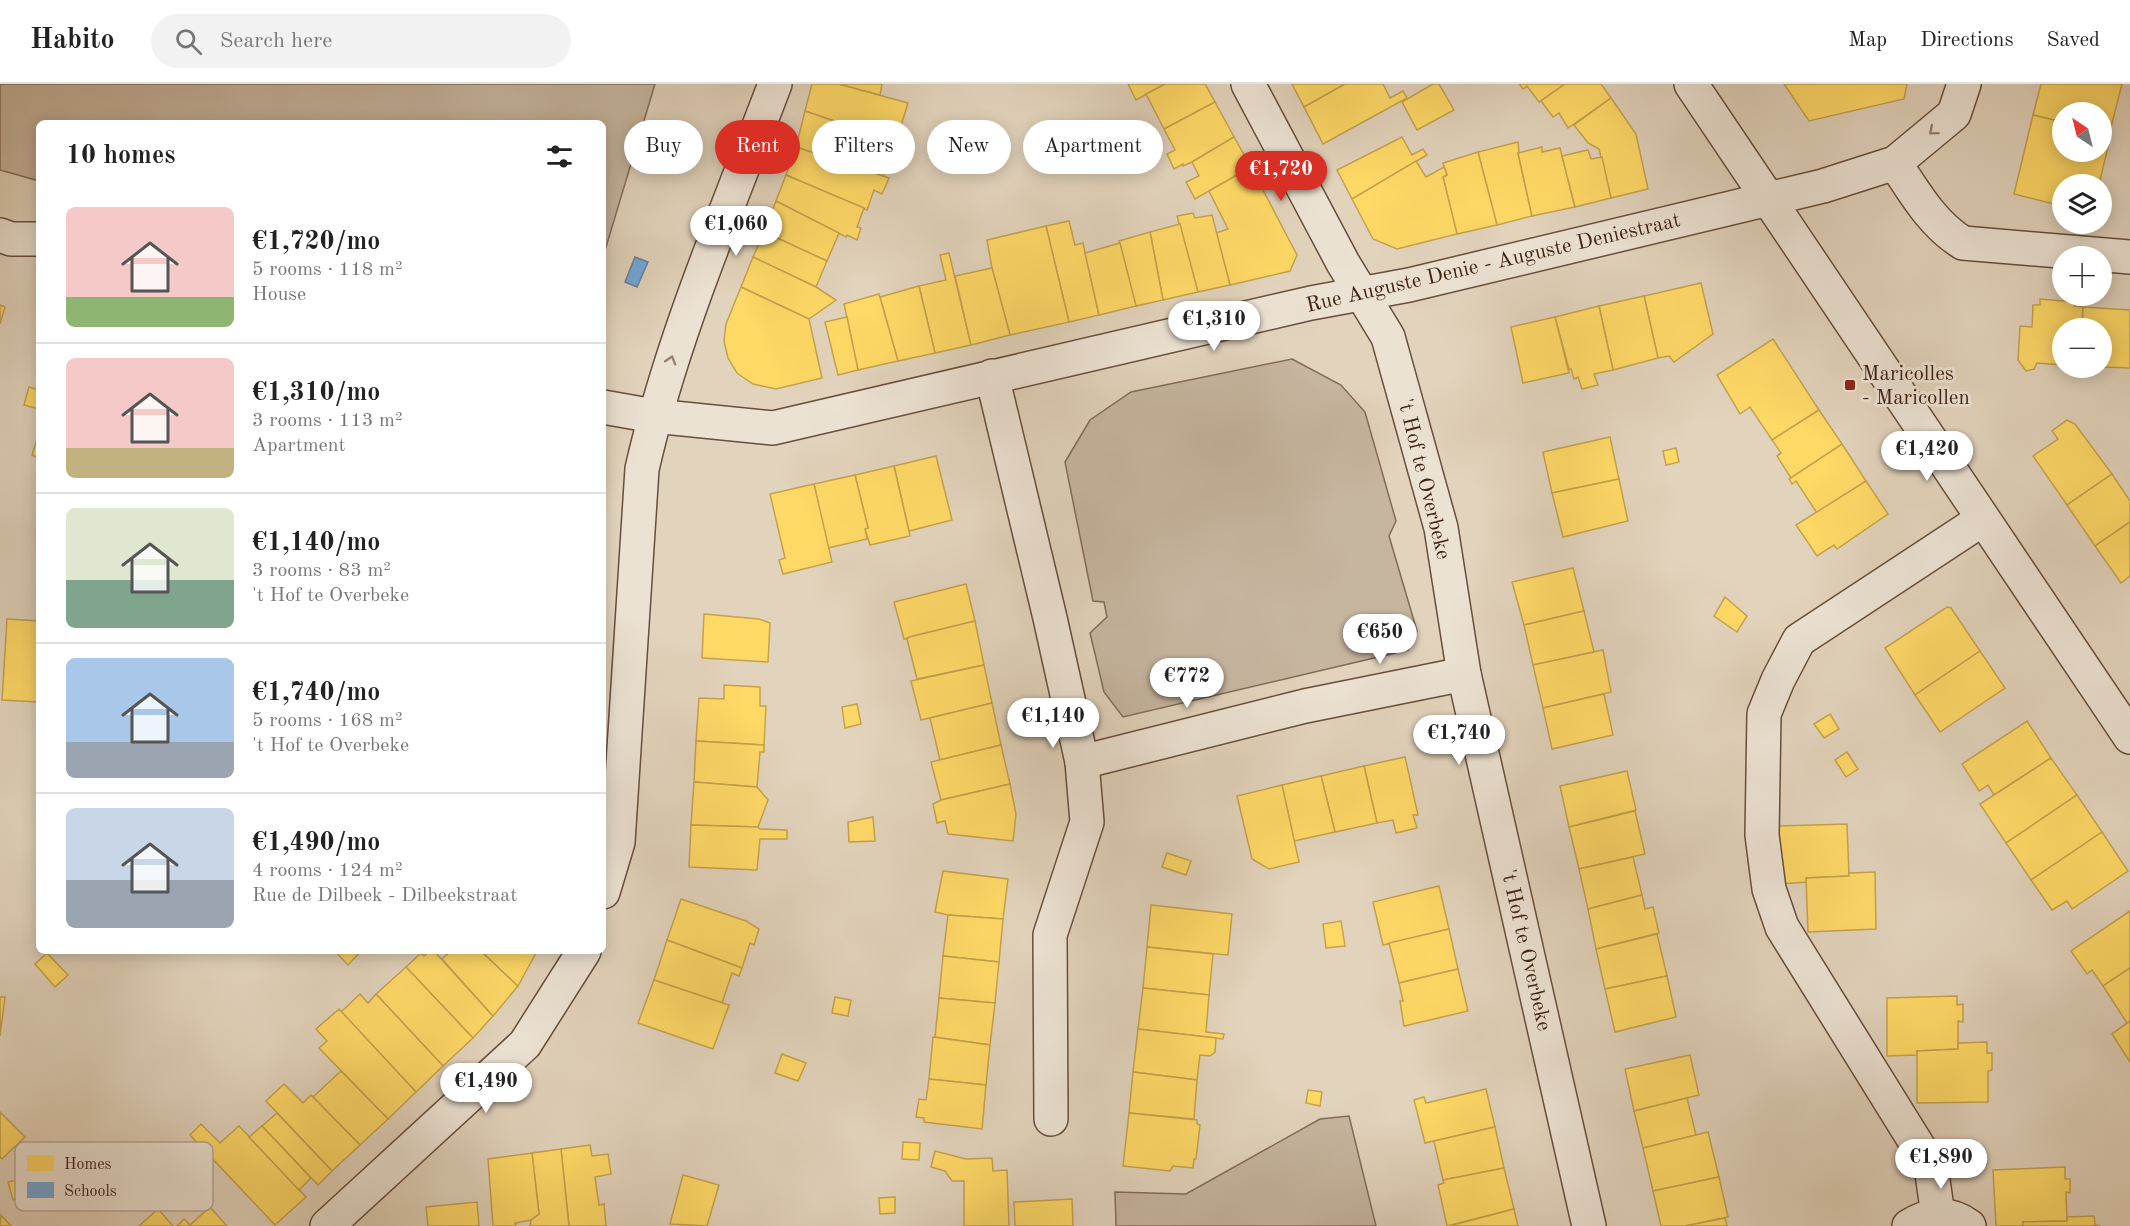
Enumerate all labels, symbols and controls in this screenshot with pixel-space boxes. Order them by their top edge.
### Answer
search box [151,14,571,68]
icon: search [172,25,205,58]
text: Habito [30,27,115,55]
text: Search here [220,30,332,52]
text: Map [1848,30,1887,51]
text: Directions [1920,30,2014,51]
text: Saved [2047,30,2100,51]
north arrow [2052,102,2112,162]
map controls [2052,102,2112,378]
chip: Buy [624,120,703,174]
chip: Rent [715,120,800,174]
chip: Filters [812,120,915,174]
chip: New [927,120,1011,174]
chip: Apartment [1023,120,1163,174]
one-way arrow [1929,124,1940,135]
icon: filters [543,140,576,173]
text: 10 homes [66,143,175,169]
pin: €1,720 [1232,151,1330,202]
text: €1,720 [1249,160,1313,180]
button: layers [2052,174,2112,234]
pin: €1,060 [687,206,785,257]
street label: Rue Auguste Denie - Auguste Deniestraat [1304,210,1683,317]
text: €1,060 [704,215,768,235]
text: €1,720/mo [252,229,380,255]
icon: home [114,231,186,303]
button: + [2052,246,2112,306]
text: 5 rooms · 118 m² [252,260,402,280]
text: House [252,285,306,305]
pin: €1,310 [1165,301,1263,352]
text: €1,310 [1182,310,1246,330]
button: − [2052,318,2112,378]
one-way arrow [664,355,676,366]
place label: Maricolles - Maricollen [1862,364,1970,409]
marker: Maricolles - Maricollen [1843,378,1857,392]
text: €1,310/mo [252,380,380,406]
icon: home [114,382,186,454]
street label: 't Hof te Overbeke [1393,397,1454,562]
text: 3 rooms · 113 m² [252,411,402,431]
pin: €1,420 [1878,431,1976,482]
text: Apartment [252,436,346,456]
text: €1,420 [1895,440,1959,460]
text: €1,140/mo [252,530,380,556]
icon: home [114,532,186,604]
text: 3 rooms · 83 m² [252,561,391,581]
text: 't Hof te Overbeke [252,586,409,606]
pin: €650 [1344,614,1416,665]
text: €650 [1357,623,1403,643]
pin: €772 [1151,658,1223,709]
text: €772 [1164,667,1210,687]
text: €1,740/mo [252,680,380,706]
icon: home [114,682,186,754]
pin: €1,140 [1004,698,1102,749]
text: €1,140 [1021,707,1085,727]
text: 5 rooms · 168 m² [252,711,402,731]
pin: €1,740 [1410,715,1508,766]
text: €1,740 [1427,724,1491,744]
text: 't Hof te Overbeke [252,736,409,756]
text: €1,490/mo [252,830,380,856]
icon: home [114,832,186,904]
text: 4 rooms · 124 m² [252,861,402,881]
street label: 't Hof te Overbeke [1497,868,1554,1033]
text: Rue de Dilbeek - Dilbeekstraat [252,886,517,906]
pin: €1,490 [437,1063,535,1114]
text: €1,490 [454,1072,518,1092]
pin: €1,890 [1892,1139,1990,1190]
legend [15,1142,213,1211]
text: €1,890 [1909,1148,1973,1168]
text: Homes [64,1157,112,1173]
text: Schools [64,1184,117,1200]

